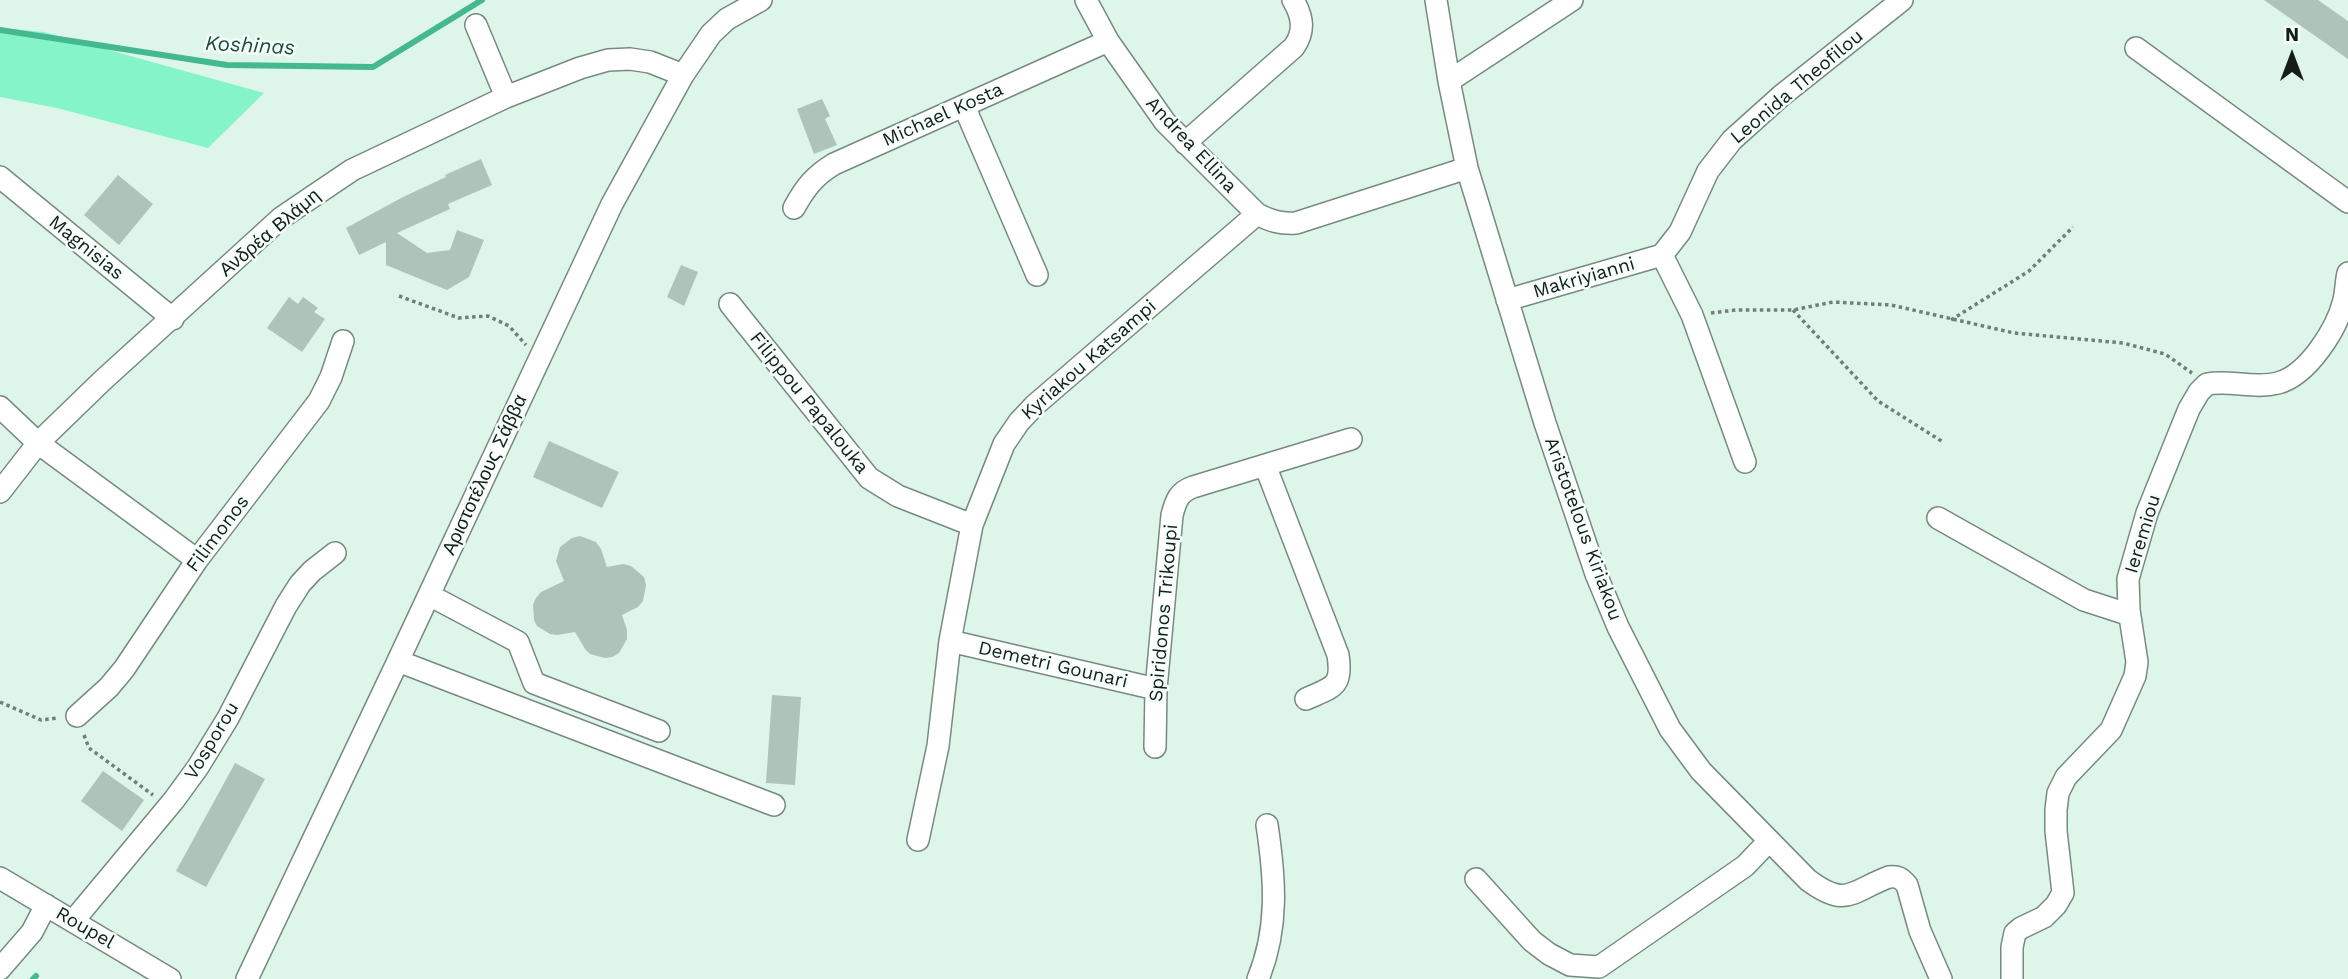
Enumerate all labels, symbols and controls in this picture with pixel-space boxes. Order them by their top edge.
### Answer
north arrow [2257,21,2327,91]
text: N [2285,23,2299,46]
street label: Leonida Theofilou [1726,25,1868,149]
water label: Koshinas [204,31,296,61]
street label: Michael Kosta [879,78,1007,152]
street label: Andrea Ellina [1141,92,1241,198]
street label: Ανδρέα Βλάμη [215,184,325,282]
street label: Magnisias [44,211,128,285]
street label: Makriyianni [1531,253,1637,303]
street label: Kyriakou Katsampi [1017,295,1161,425]
street label: Filippou Papalouka [745,327,873,479]
street label: Αριστοτέλους Σάββα [438,391,532,559]
street label: Aristotelous Kiriakou [1539,434,1627,624]
street label: Filimonos [182,491,254,577]
street label: Ieremiou [2120,492,2166,576]
street label: Spiridonos Trikoupi [1145,523,1183,703]
street label: Demetri Gounari [976,637,1130,693]
street label: Vosporou [180,698,244,784]
street label: Roupel [52,902,118,954]

